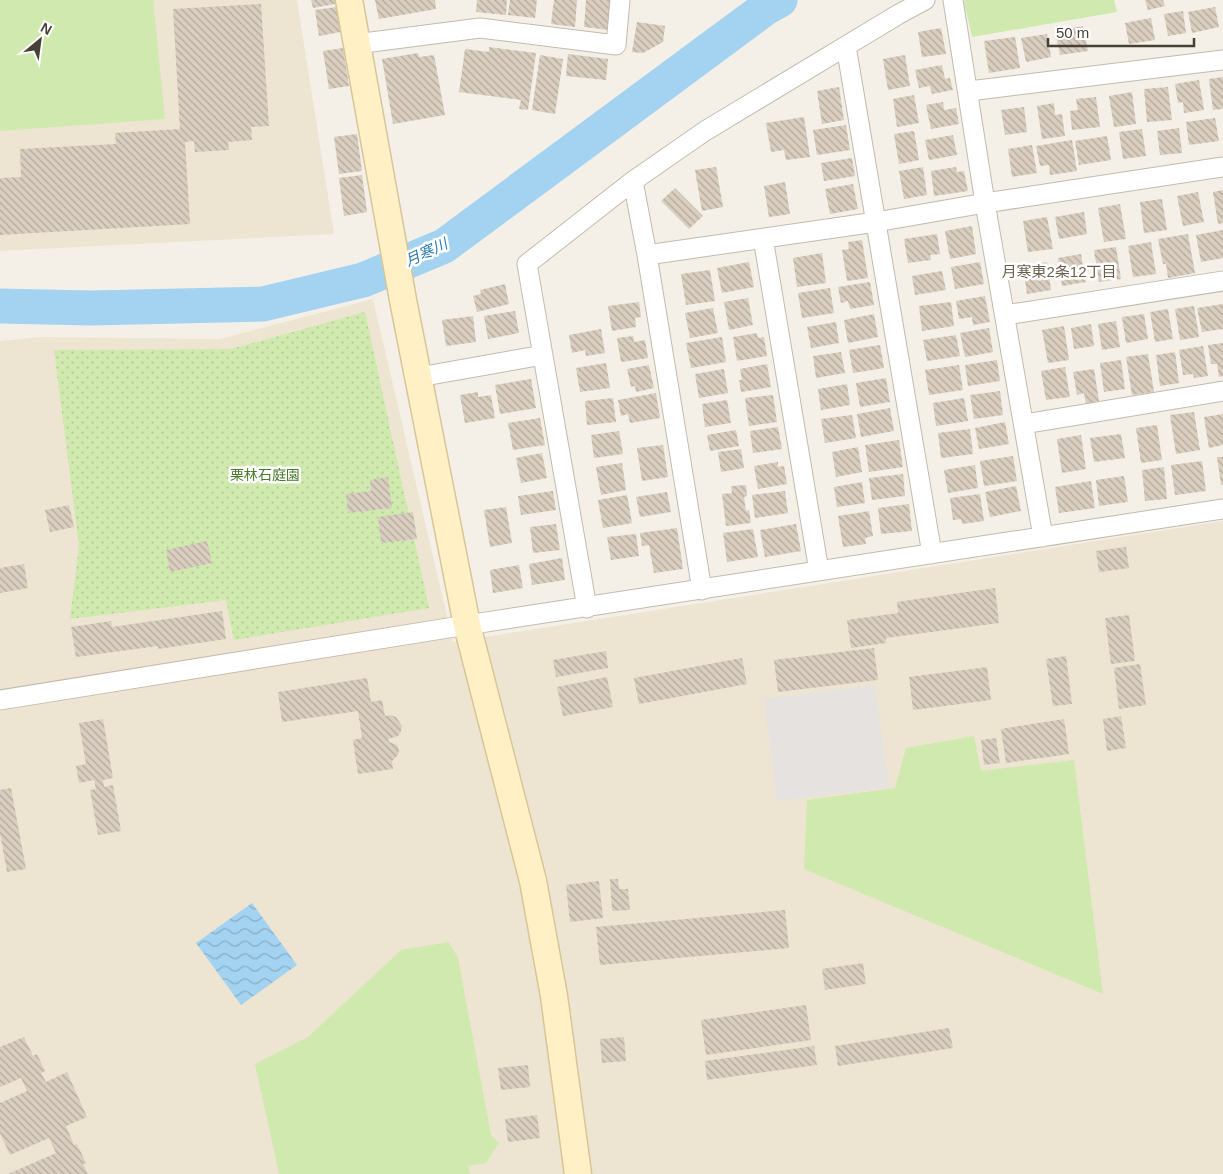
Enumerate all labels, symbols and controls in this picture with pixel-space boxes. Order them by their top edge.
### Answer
north arrow [15,15,65,65]
scale bar [1048,15,1194,47]
text: N [38,19,55,38]
text: 50 m [1056,24,1089,41]
water label: 月寒川 [402,234,452,269]
district label: 月寒東2条12丁目 [1001,263,1117,280]
park label: 栗林石庭園 [230,467,300,483]

